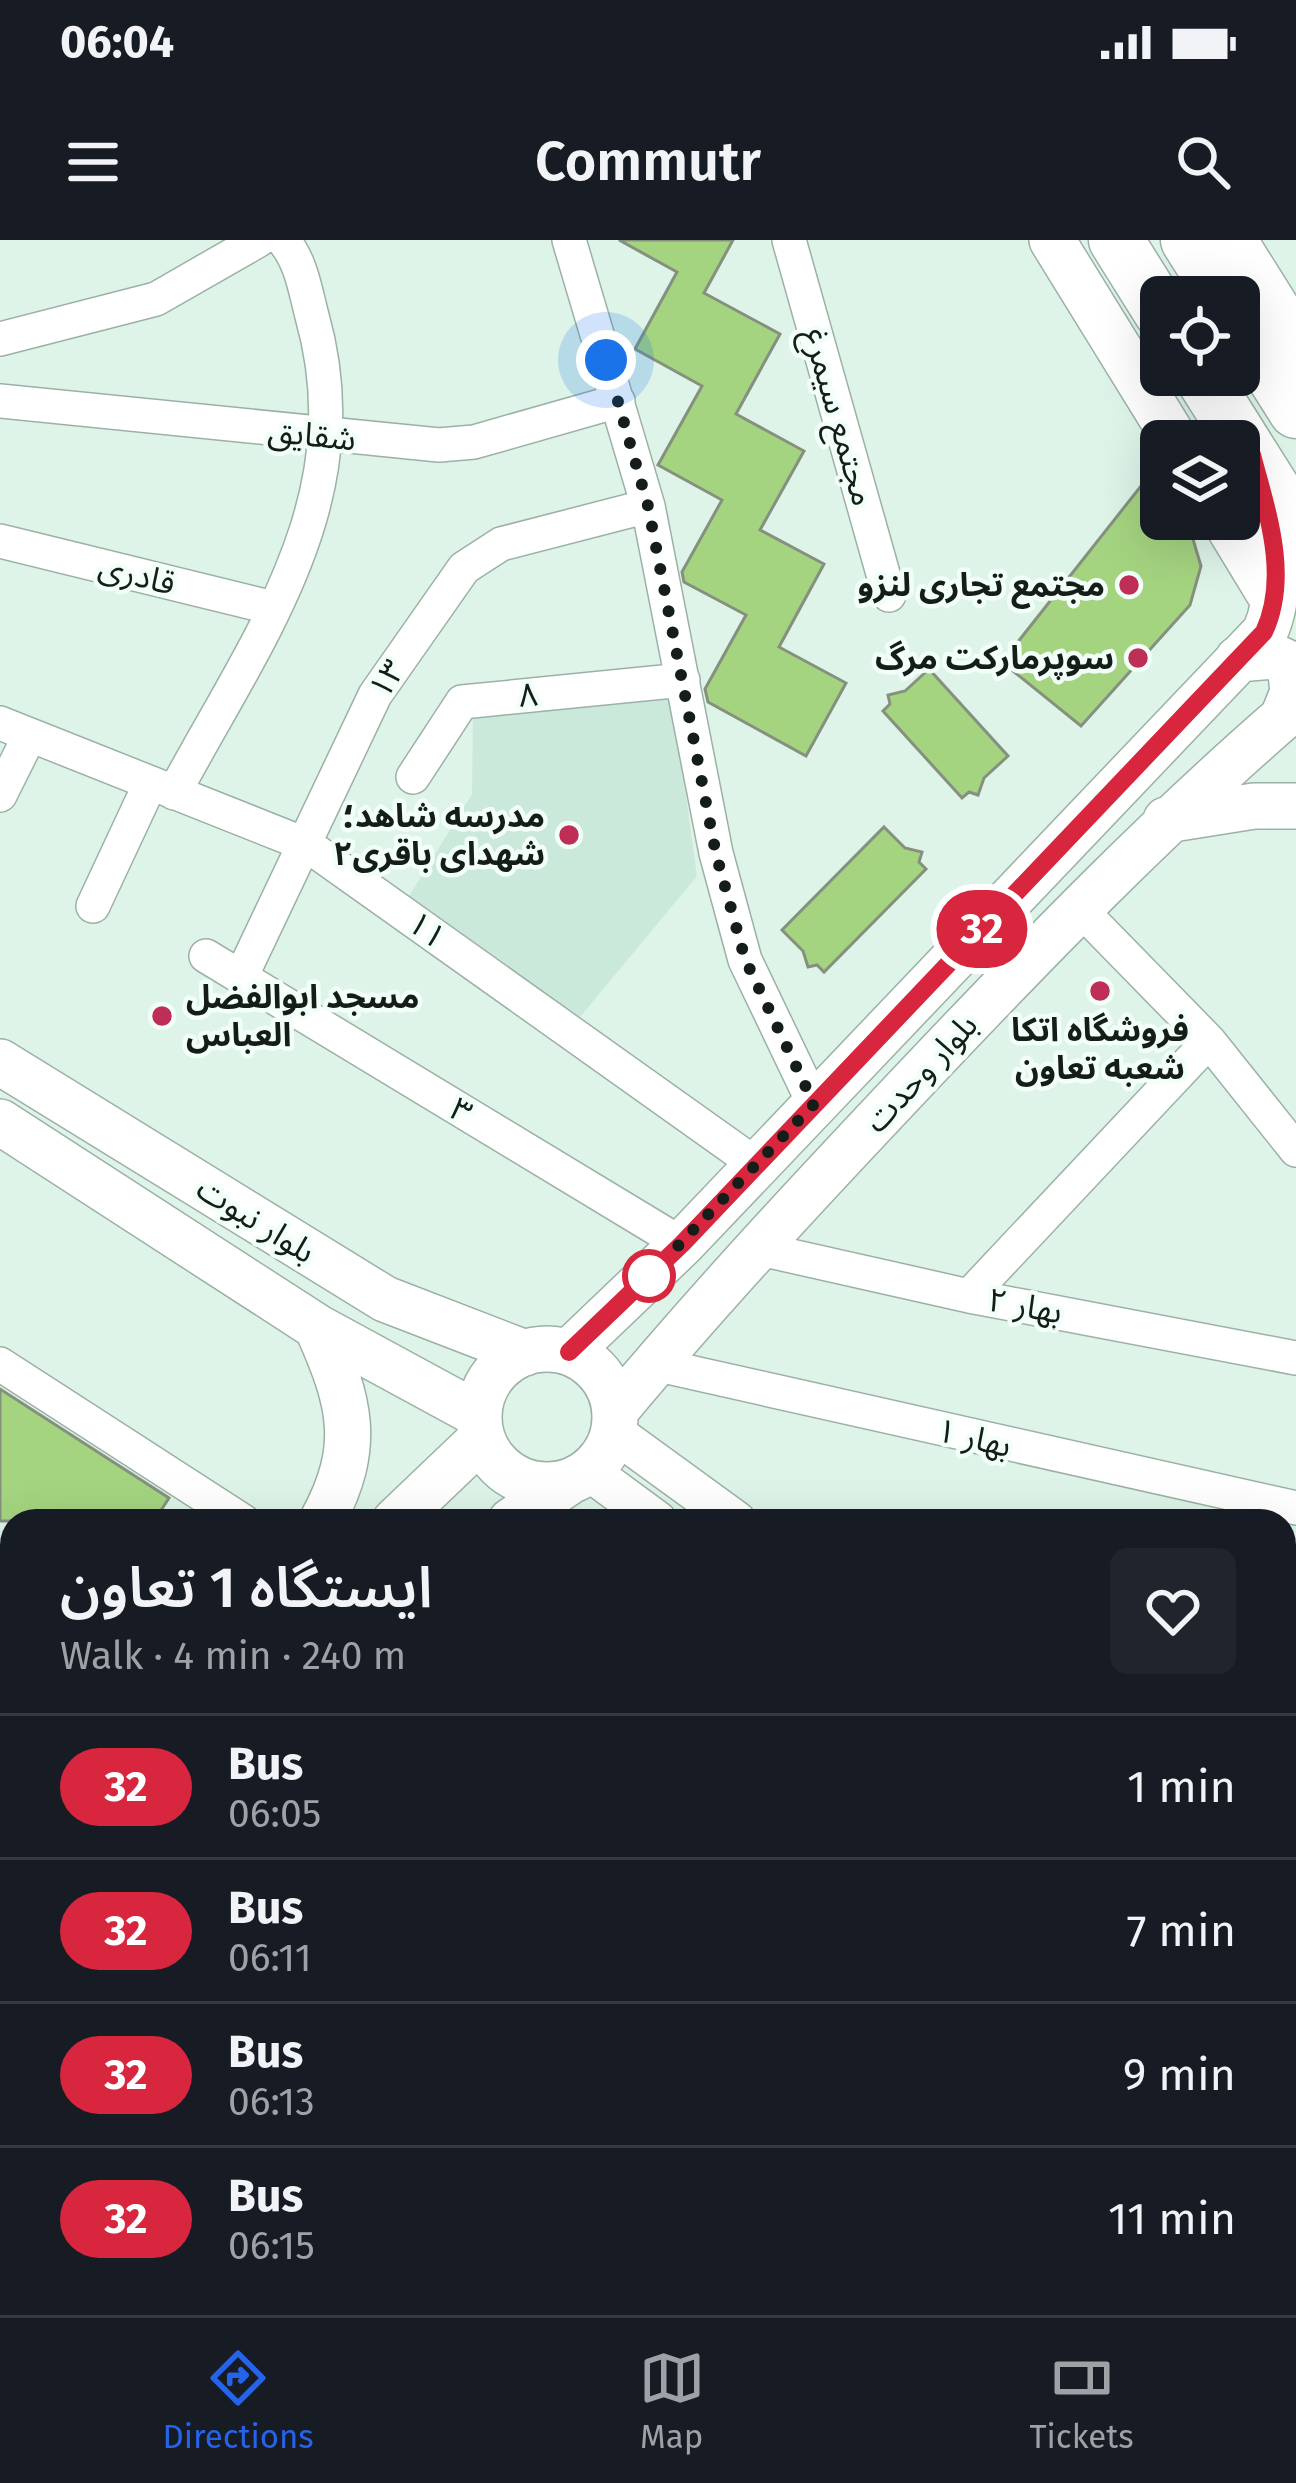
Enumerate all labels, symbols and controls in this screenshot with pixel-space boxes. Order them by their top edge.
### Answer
text: 06:04 [60,15,174,69]
icon: menu [60,129,126,195]
icon: search [1170,129,1236,195]
text: Commutr [535,130,761,194]
map controls [1140,276,1260,540]
button: locate [1140,276,1260,396]
street label: مجتمع سیمرغ [791,324,883,512]
your location [576,330,636,390]
street label: شقایق [266,410,358,460]
button: layers [1140,420,1260,540]
street label: قادری [95,546,179,604]
place label: مجتمع تجاری لنزو [857,565,1105,609]
marker: مجتمع تجاری لنزو [1116,572,1142,598]
place label: سوپرمارکت مرگ [875,638,1114,680]
marker: سوپرمارکت مرگ [1125,645,1151,671]
street label: ۱۳ [360,652,414,706]
street label: ۸ [517,674,540,716]
place label: مدرسه شاهد؛ شهدای باقری۲ [334,796,545,874]
marker: مدرسه شاهد؛ شهدای باقری۲ [556,822,582,848]
line badge: 32 [928,890,1036,968]
street label: ۱۱ [400,903,454,957]
text: 32 [960,904,1004,954]
place label: مسجد ابوالفضل العباس [186,977,419,1055]
marker: فروشگاه اتکا شعبه تعاون [1087,978,1113,1004]
marker: مسجد ابوالفضل العباس [149,1003,175,1029]
street label: بلوار وحدت [856,1005,986,1141]
place label: فروشگاه اتکا شعبه تعاون [1011,1010,1189,1088]
street label: ۳ [443,1089,479,1133]
street label: بلوار نبوت [190,1168,322,1272]
unlabelled marker [624,1251,674,1301]
street label: بهار ۲ [985,1280,1065,1332]
street label: بهار ۱ [933,1410,1015,1466]
button: heart [1110,1548,1236,1674]
text: ایستگاه 1 تعاون [60,1554,433,1622]
text: Walk · 4 min · 240 m [60,1633,406,1679]
text: Bus [228,1737,303,1791]
text: 1 min [1127,1760,1236,1814]
text: 32 [104,1762,148,1812]
text: 06:05 [228,1791,321,1837]
text: Bus [228,1881,303,1935]
text: 7 min [1126,1904,1236,1958]
text: 32 [104,1906,148,1956]
text: 06:11 [228,1935,312,1981]
text: Bus [228,2025,303,2079]
text: 9 min [1123,2048,1236,2102]
text: 32 [104,2050,148,2100]
text: 06:13 [228,2079,315,2125]
text: Bus [228,2169,303,2223]
text: 11 min [1108,2192,1236,2246]
text: 32 [104,2194,148,2244]
text: 06:15 [228,2223,315,2269]
tab: Directions [162,2345,314,2457]
tab: Map [639,2345,705,2457]
tab: Tickets [1030,2345,1134,2457]

